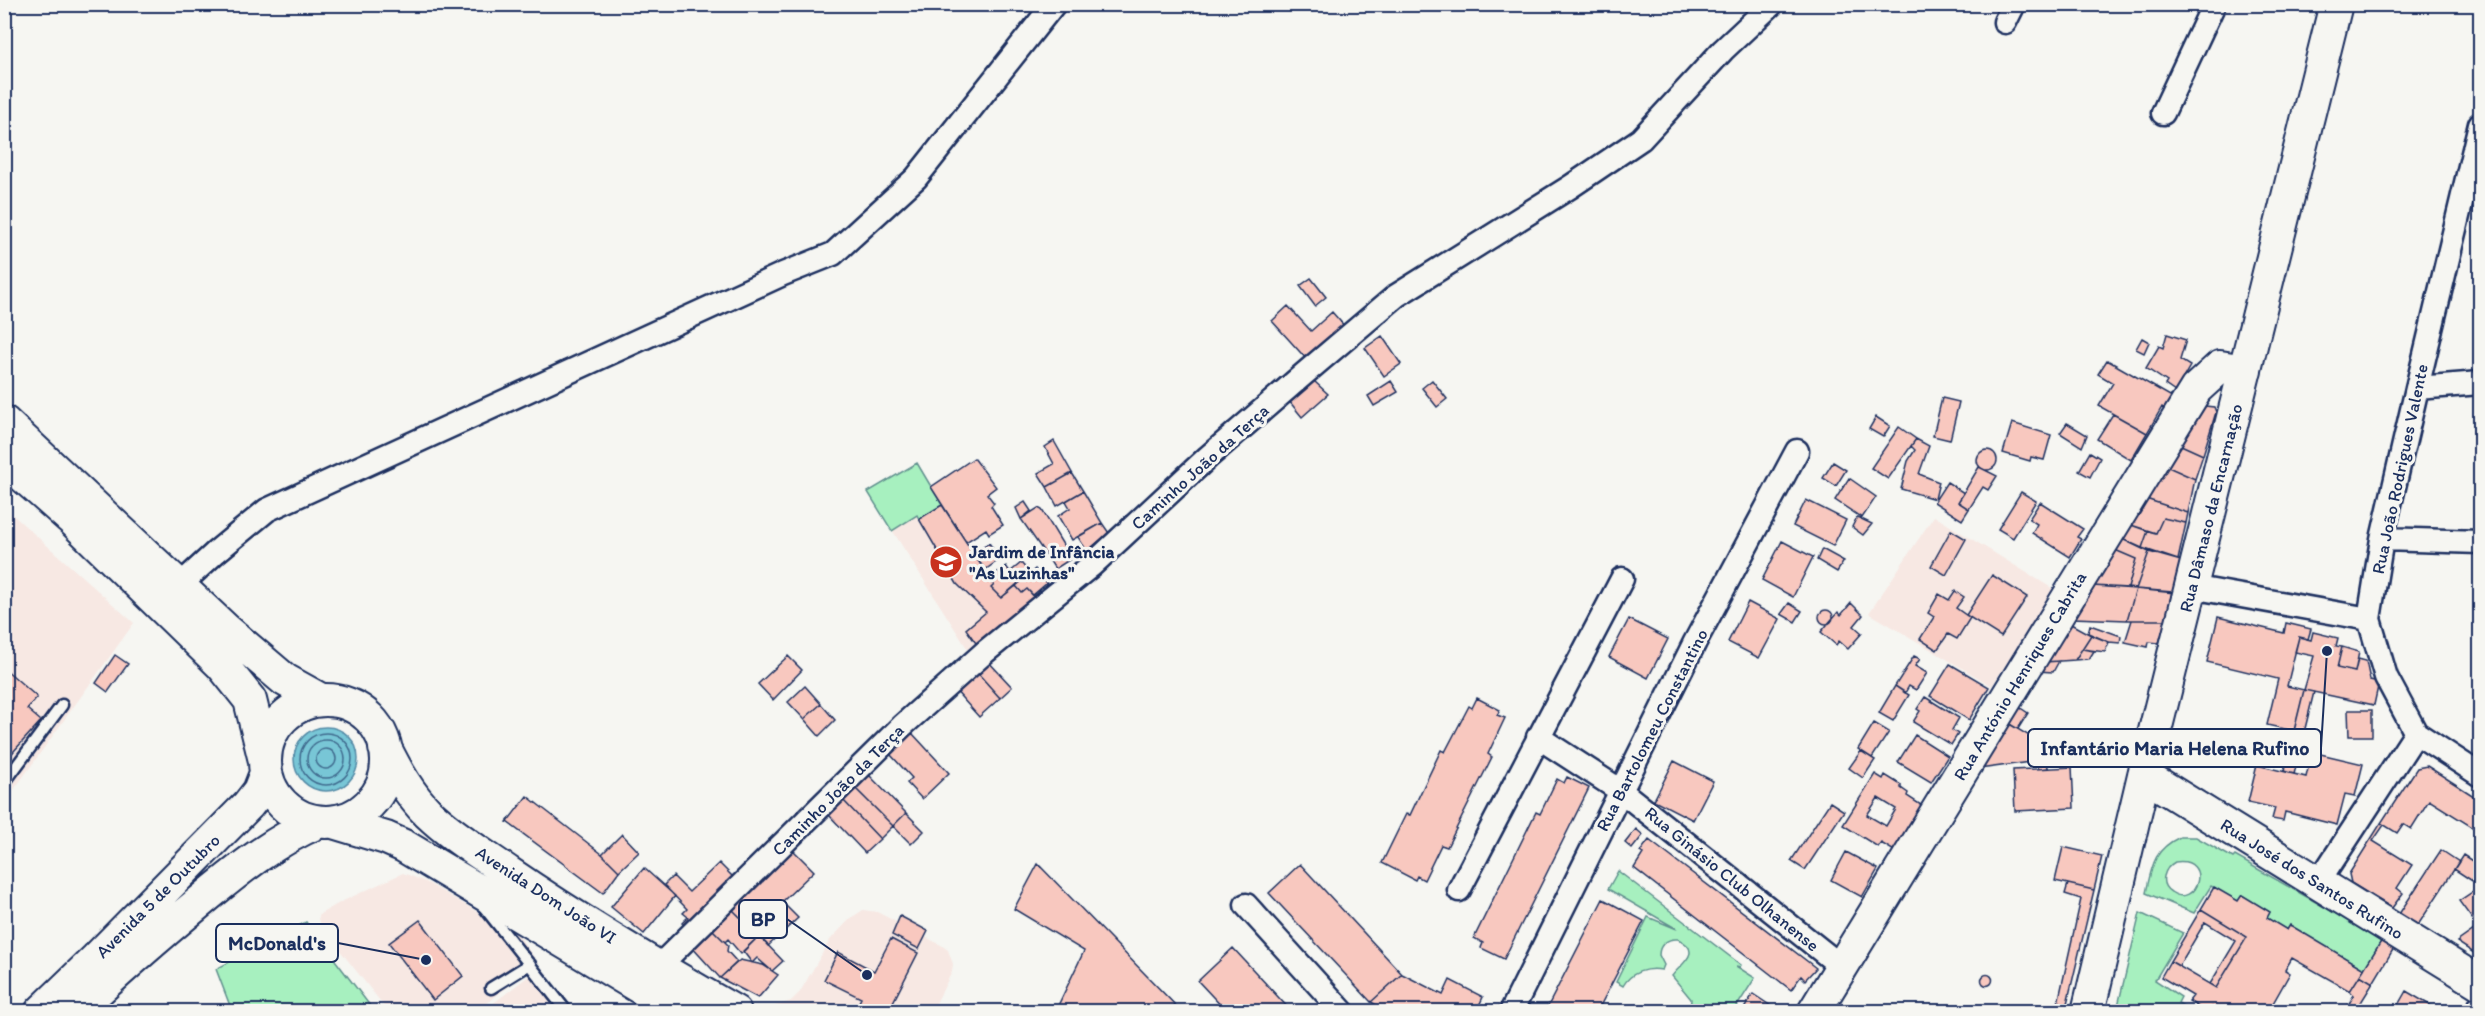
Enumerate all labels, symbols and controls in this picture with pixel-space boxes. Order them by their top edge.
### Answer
street label: Rua João Rodrigues Valente [2367,362,2433,576]
street label: Caminho João da Terça [1127,399,1273,535]
street label: Rua Dâmaso da Encarnação [2174,401,2248,615]
place label: Jardim de Infância "As Luzinhas" [968,541,1115,584]
school or university icon: Jardim de Infância "As Luzinhas" [928,544,964,580]
street label: Rua António Henriques Cabrita [1949,567,2092,785]
street label: Rua Bartolomeu Constantino [1591,625,1713,835]
street label: Caminho João da Terça [767,719,909,861]
callout: Infantário Maria Helena Rufino [2028,729,2321,767]
text: Infantário Maria Helena Rufino [2041,736,2309,760]
street label: Rua Ginásio Club Olhanense [1640,802,1824,956]
street label: Rua José dos Santos Rufino [2216,814,2408,944]
street label: Avenida 5 de Outubro [91,829,225,963]
street label: Avenida Dom João VI [472,841,620,949]
callout: BP [739,900,787,938]
text: BP [751,907,776,931]
callout: McDonald's [216,924,338,962]
text: McDonald's [228,931,326,955]

